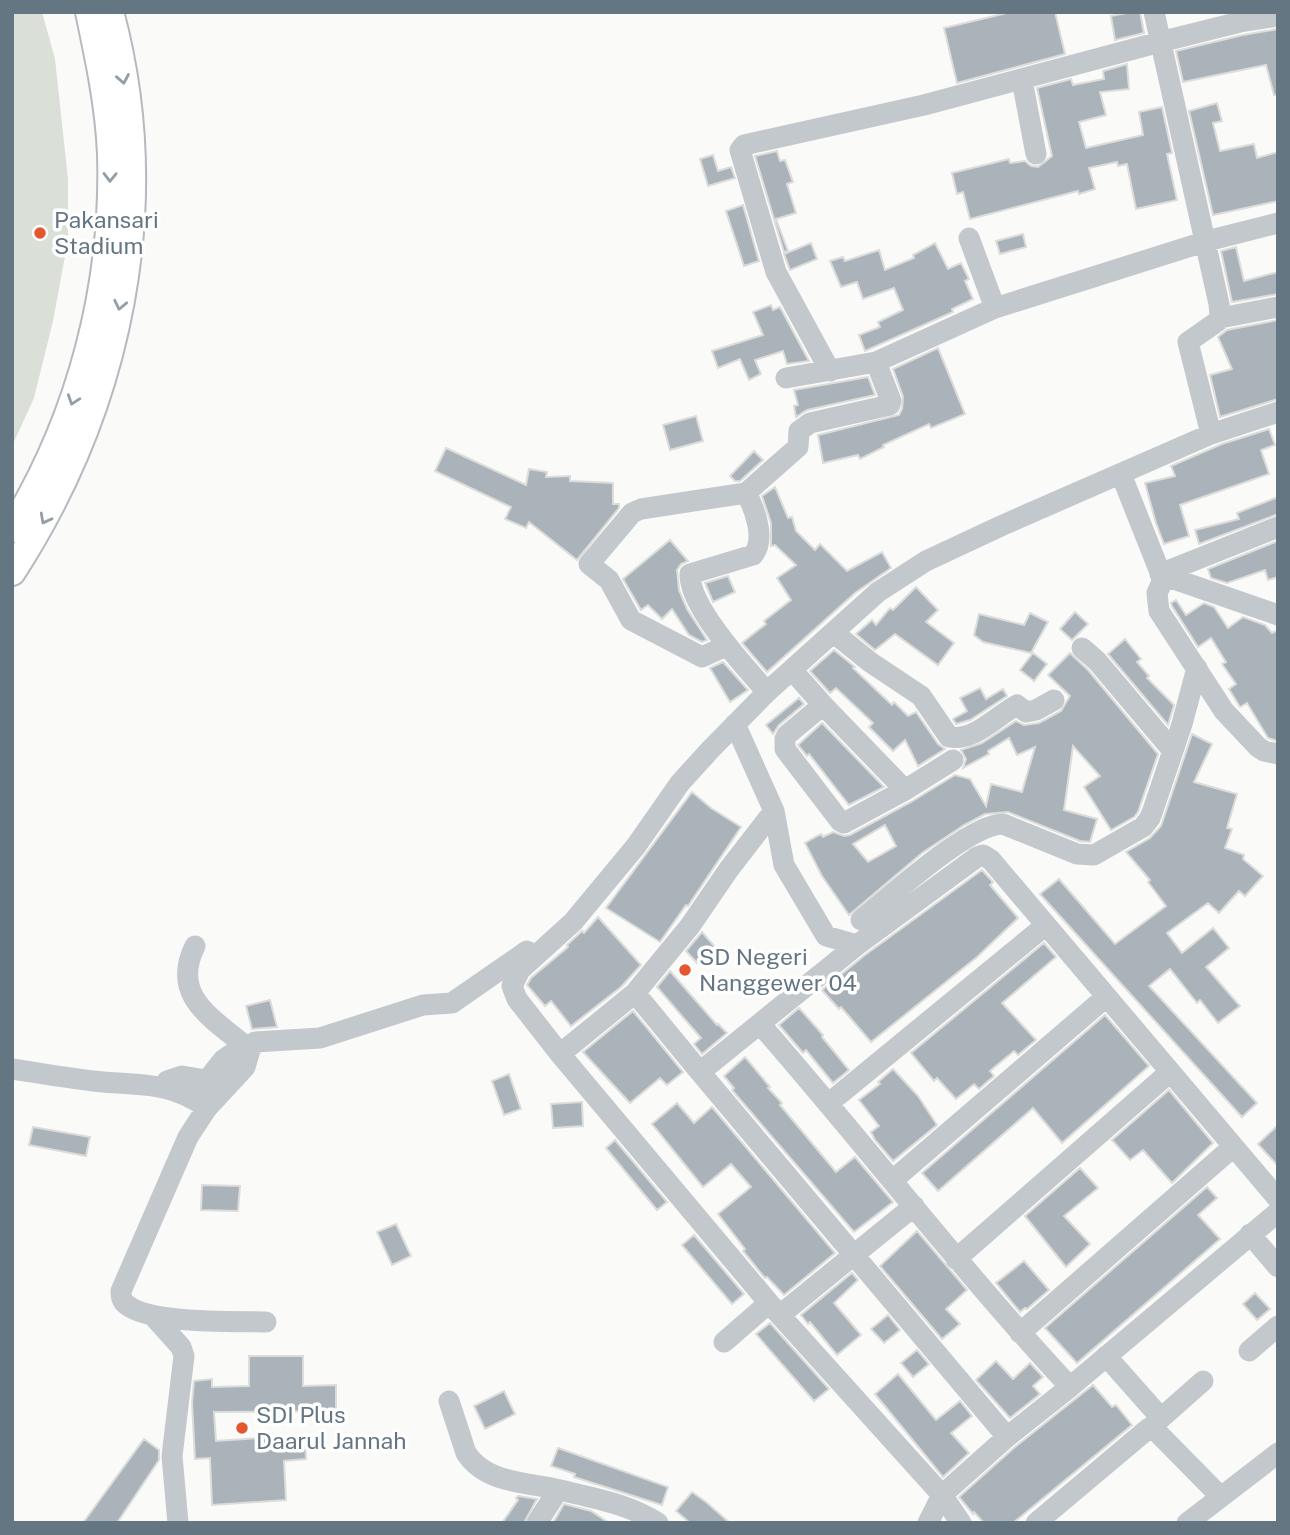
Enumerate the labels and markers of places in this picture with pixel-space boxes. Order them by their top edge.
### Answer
place label: Pakansari Stadium [54,206,159,259]
marker: Pakansari Stadium [32,225,48,241]
place label: SD Negeri Nanggewer 04 [699,943,857,996]
marker: SD Negeri Nanggewer 04 [677,962,693,978]
place label: SDI Plus Daarul Jannah [256,1401,407,1454]
marker: SDI Plus Daarul Jannah [234,1420,250,1436]

